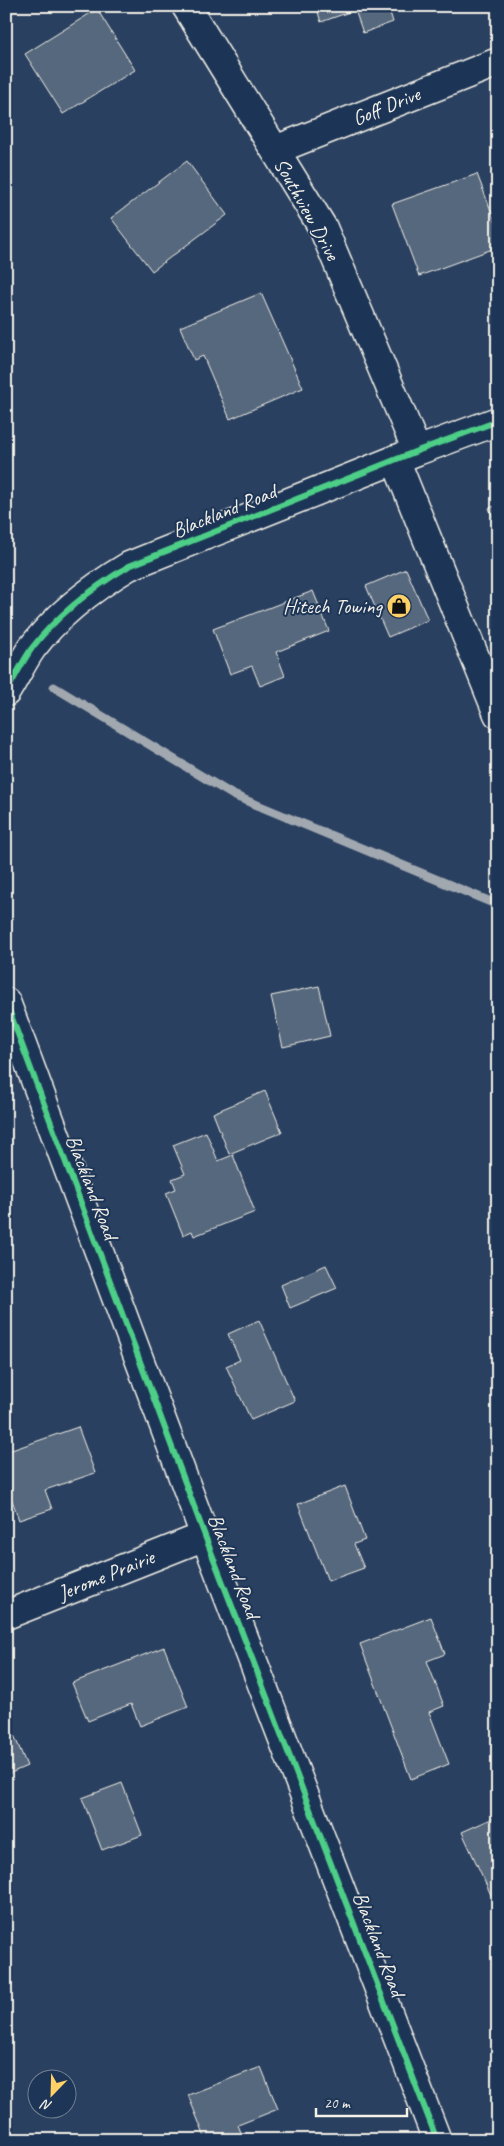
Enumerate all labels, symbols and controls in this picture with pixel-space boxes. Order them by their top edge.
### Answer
street label: Goff Drive [348,80,425,131]
street label: Southview Drive [268,153,346,266]
street label: Blackland Road [168,477,283,544]
place label: Hitech Towing [283,593,384,619]
shop icon: Hitech Towing [386,593,412,619]
street label: Blackland Road [60,1131,125,1246]
street label: Blackland Road [202,1510,267,1625]
street label: Jerome Prairie [53,1543,160,1606]
street label: Blackland Road [347,1888,412,2003]
north arrow [28,2068,78,2118]
scale bar [316,2086,408,2118]
text: 20 m [324,2094,351,2113]
text: N [38,2095,54,2115]

